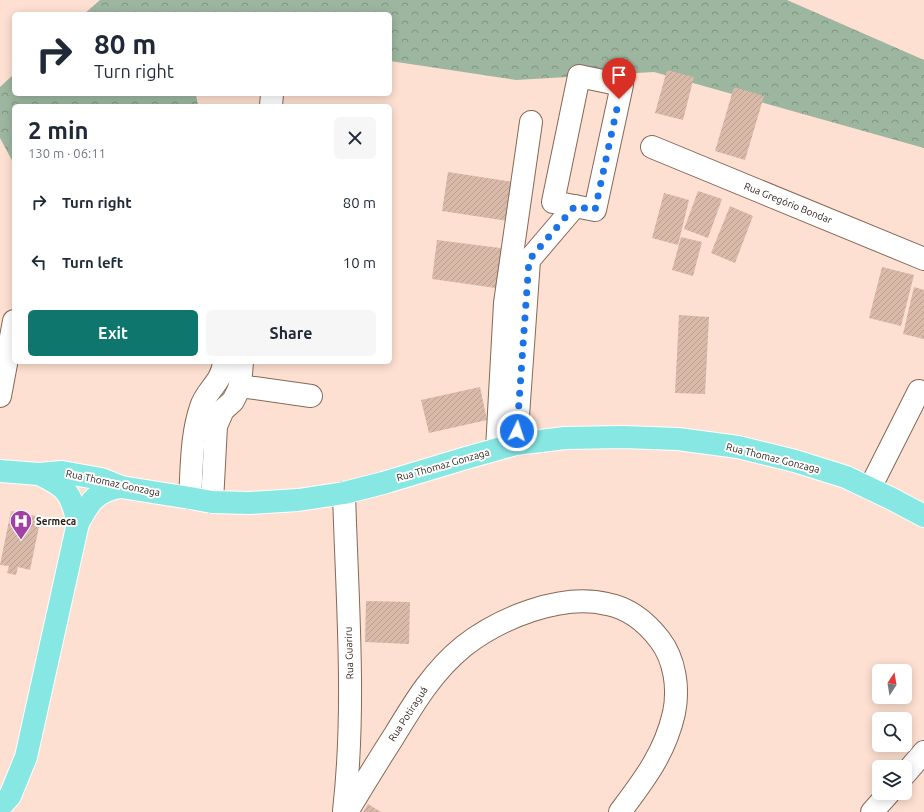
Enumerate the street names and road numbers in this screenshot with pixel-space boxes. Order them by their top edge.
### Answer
street label: Rua Gregório Bondar [742,180,834,226]
street label: Rua Thomaz Gonzaga [725,441,821,475]
street label: Rua Thomaz Gonzaga [395,446,491,484]
street label: Rua Thomaz Gonzaga [65,468,161,498]
street label: Rua Guariru [343,627,355,679]
street label: Rua Potiraguá [386,685,430,743]

